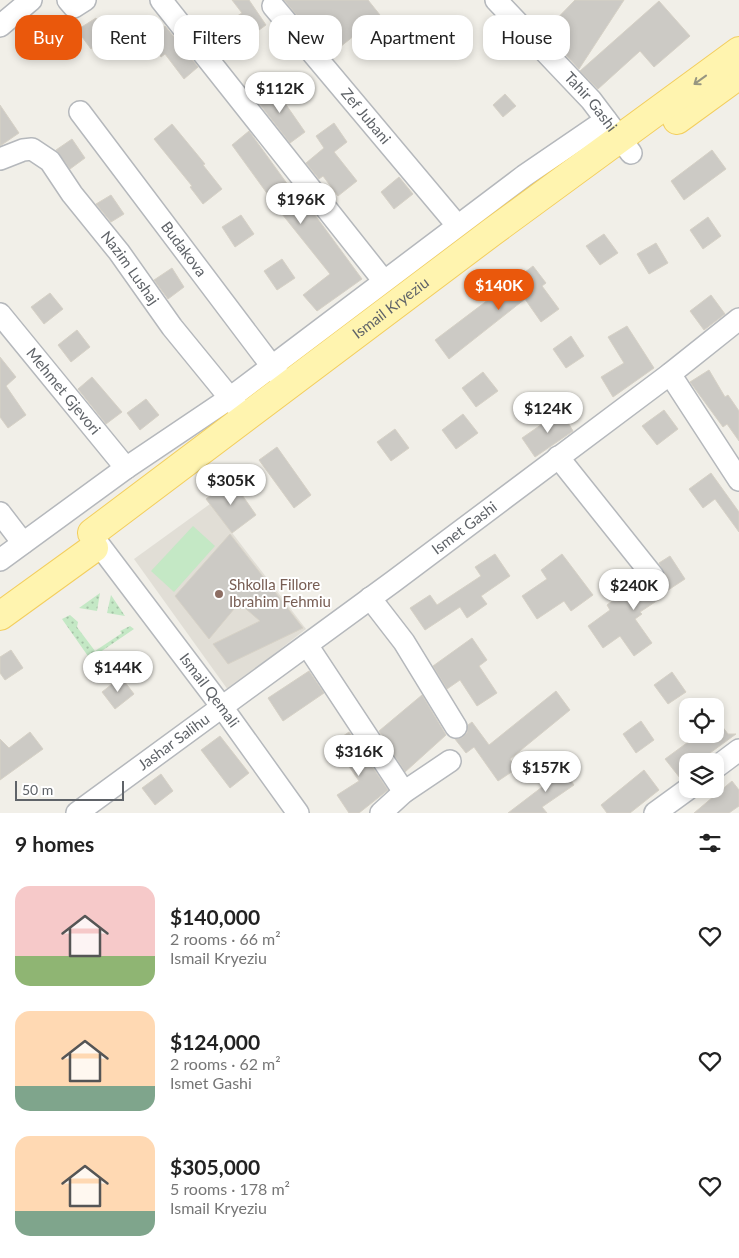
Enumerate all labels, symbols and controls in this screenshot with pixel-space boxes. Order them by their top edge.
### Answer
chip: Buy [15,15,82,60]
chip: Rent [92,15,164,60]
chip: Filters [174,15,259,60]
chip: New [269,15,342,60]
chip: Apartment [352,15,473,60]
chip: House [483,15,570,60]
street label: Tahir Gashi [561,68,621,135]
pin: $112K [245,72,315,114]
one-way arrow [693,75,707,85]
text: $112K [256,78,304,97]
street label: Zef Jubani [338,84,395,147]
pin: $196K [266,182,336,225]
text: $196K [277,189,325,208]
street label: Budakova [158,218,211,280]
street label: Nazim Lushaj [98,227,163,308]
pin: $140K [464,268,534,311]
street label: Ismail Kryeziu [349,273,432,342]
text: $140K [475,275,523,294]
street label: Mehmet Gjevori [23,344,105,438]
pin: $124K [513,392,583,434]
text: $124K [524,398,572,417]
pin: $305K [196,464,266,506]
text: $305K [207,470,255,489]
street label: Ismet Gashi [428,497,500,558]
pin: $240K [599,568,669,611]
place label: Shkolla Fillore Ibrahim Fehmiu [229,575,331,610]
text: $240K [610,575,658,594]
marker: Shkolla Fillore Ibrahim Fehmiu [213,588,225,600]
street label: Ismail Qemali [176,649,244,730]
pin: $144K [83,650,153,693]
text: $144K [94,657,142,676]
map controls [679,698,724,798]
button: locate [679,698,724,743]
street label: Jashar Salihu [134,709,213,773]
pin: $316K [324,734,394,777]
text: $316K [335,741,383,760]
pin: $157K [511,750,581,793]
button: layers [679,753,724,798]
text: $157K [522,757,570,776]
scale bar [15,778,124,801]
text: 50 m [22,781,53,798]
icon: filters [696,829,724,857]
text: 9 homes [15,831,94,856]
text: $140,000 [170,904,260,929]
icon: home [55,906,115,966]
icon: heart [696,922,724,950]
text: 2 rooms · 66 m² [170,929,281,948]
text: Ismail Kryeziu [170,948,267,967]
text: $124,000 [170,1029,260,1054]
icon: home [55,1031,115,1091]
icon: heart [696,1047,724,1075]
text: 2 rooms · 62 m² [170,1054,281,1073]
text: Ismet Gashi [170,1073,252,1092]
text: $305,000 [170,1154,260,1179]
icon: home [55,1156,115,1216]
icon: heart [696,1172,724,1200]
text: 5 rooms · 178 m² [170,1179,290,1198]
text: Ismail Kryeziu [170,1198,267,1217]

